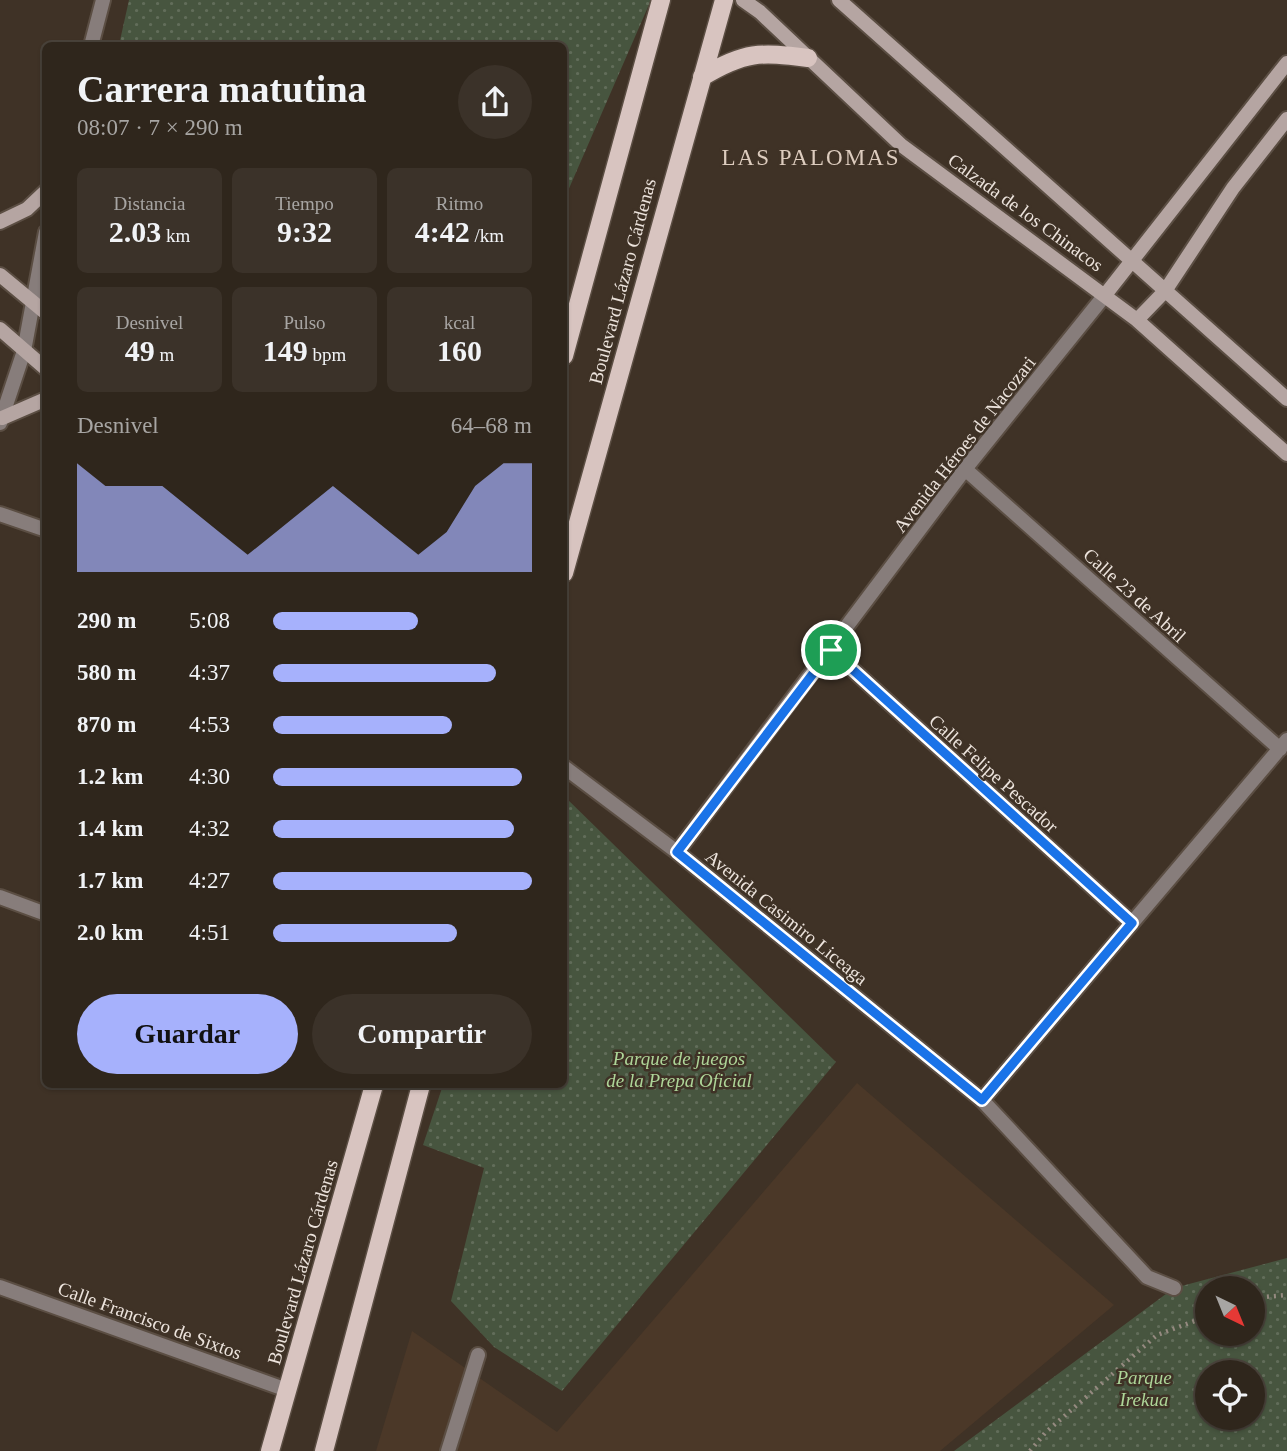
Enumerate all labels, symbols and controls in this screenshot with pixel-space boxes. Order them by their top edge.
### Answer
button: share [458,65,532,139]
text: Carrera matutina [77,68,367,110]
text: 08:07 · 7 × 290 m [77,115,243,140]
district label: LAS PALOMAS [721,145,901,170]
street label: Calzada de los Chinacos [944,149,1107,276]
street label: Boulevard Lázaro Cárdenas [585,176,660,386]
text: Distancia [114,193,185,214]
text: Tiempo [275,193,334,214]
text: Ritmo [436,193,483,214]
text: 2.03 [109,215,161,248]
text: 9:32 [277,215,332,248]
text: 4:42 [415,215,470,248]
text: km [161,225,190,246]
text: /km [470,225,504,246]
text: Desnivel [116,312,183,333]
text: Pulso [283,312,326,333]
text: kcal [444,312,475,333]
text: 49 [125,334,155,367]
text: 149 [263,334,308,367]
text: 160 [437,334,482,367]
text: m [155,344,174,365]
text: bpm [308,344,346,365]
street label: Avenida Héroes de Nacozari [889,352,1040,536]
text: Desnivel [77,413,159,438]
text: 64–68 m [451,413,532,438]
street label: Calle 23 de Abril [1079,544,1190,647]
text: 290 m [77,608,136,633]
text: 5:08 [189,608,230,633]
pin [801,620,861,680]
icon: arrive [812,631,850,669]
text: 580 m [77,660,136,685]
text: 4:37 [189,660,230,685]
street label: Calle Felipe Pescador [925,710,1063,837]
text: 870 m [77,712,136,737]
text: 4:53 [189,712,230,737]
text: 1.2 km [77,764,143,789]
text: 4:30 [189,764,230,789]
text: 1.4 km [77,816,143,841]
text: 4:32 [189,816,230,841]
street label: Avenida Casimiro Liceaga [701,846,872,990]
text: 1.7 km [77,868,143,893]
text: 4:27 [189,868,230,893]
text: 2.0 km [77,920,143,945]
text: 4:51 [189,920,230,945]
button: Guardar [77,994,298,1074]
button: Compartir [312,994,532,1074]
park label: Parque de juegos de la Prepa Oficial [606,1048,752,1091]
street label: Boulevard Lázaro Cárdenas [263,1157,342,1367]
north arrow [1195,1276,1265,1346]
map controls [1195,1276,1265,1430]
street label: Calle Francisco de Sixtos [55,1277,244,1363]
button: locate [1195,1360,1265,1430]
park label: Parque Irekua [1115,1367,1172,1410]

